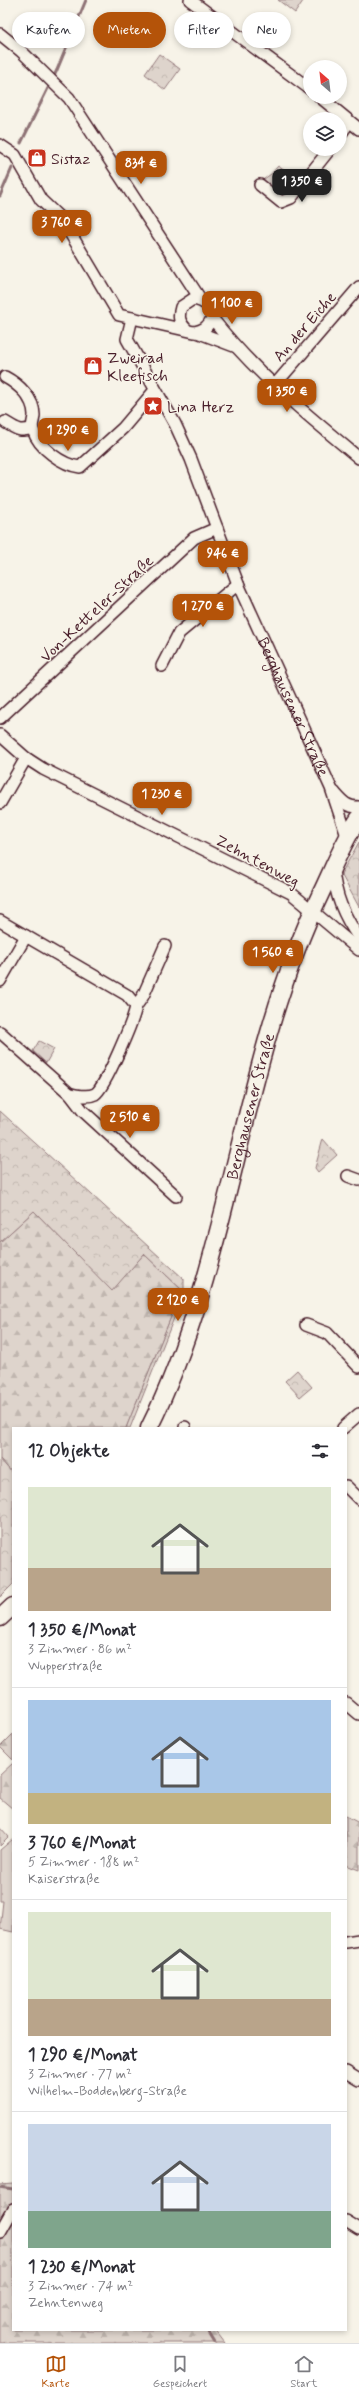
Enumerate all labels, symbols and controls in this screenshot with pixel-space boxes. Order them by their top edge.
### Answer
chip: Kaufen [12,12,85,48]
chip: Mieten [93,12,166,48]
chip: Filter [174,12,234,48]
chip: Neu [242,12,291,48]
north arrow [303,60,347,104]
map controls [303,60,347,156]
button: layers [303,112,347,156]
shop icon: Sistaz [26,147,48,169]
place label: Sistaz [51,149,90,170]
pin: 834 € [113,151,169,185]
text: 834 € [125,155,157,172]
pin: 1 350 € [265,169,339,203]
text: 1 350 € [281,173,323,190]
pin: 3 760 € [25,210,99,244]
text: 3 760 € [41,214,83,231]
street label: An der Eiche [269,287,342,367]
pin: 1 100 € [195,291,269,325]
text: 1 100 € [211,295,253,312]
place label: Zweirad Kleefisch [107,348,168,387]
shop icon: Zweirad Kleefisch [82,355,104,377]
pin: 1 350 € [250,379,324,413]
text: 1 350 € [266,383,308,400]
place icon: Lina Herz [142,395,164,417]
place label: Lina Herz [167,397,235,418]
pin: 1 290 € [31,418,105,452]
text: 1 290 € [47,422,89,439]
pin: 946 € [195,541,251,575]
text: 946 € [207,545,239,562]
street label: Von-Ketteler-Straße [36,551,158,667]
pin: 1 270 € [166,594,240,628]
text: 1 270 € [182,598,224,615]
street label: Berghausener Straße [252,634,333,780]
pin: 1 230 € [125,782,199,816]
text: 1 230 € [142,786,182,803]
street label: Zehntenweg [212,830,303,892]
pin: 1 560 € [236,940,310,974]
text: 1 560 € [252,944,294,961]
street label: Berghausener Straße [223,1031,280,1182]
pin: 2 510 € [93,1105,167,1139]
text: 2 510 € [109,1109,151,1126]
pin: 2 120 € [141,1288,215,1322]
text: 2 120 € [157,1292,199,1309]
text: 12 Objekte [28,1440,109,1462]
icon: filters [309,1440,331,1462]
icon: home [144,1513,216,1585]
text: 1 350 €/Monat [28,1619,136,1641]
text: 3 Zimmer · 86 m² [28,1641,132,1658]
text: Wupperstraße [28,1658,103,1675]
icon: home [144,1726,216,1798]
text: 3 760 €/Monat [28,1832,136,1854]
text: 5 Zimmer · 188 m² [28,1854,139,1871]
text: Kaiserstraße [28,1871,100,1888]
icon: home [144,1938,216,2010]
text: 1 290 €/Monat [28,2044,138,2066]
text: 3 Zimmer · 77 m² [28,2066,132,2083]
text: Wilhelm-Boddenberg-Straße [28,2083,187,2100]
icon: home [144,2150,216,2222]
text: 1 230 €/Monat [28,2256,136,2278]
text: 3 Zimmer · 74 m² [28,2278,133,2295]
text: Zehntenweg [28,2295,103,2312]
tab: Karte [42,2353,70,2391]
tab: Gespeichert [153,2353,207,2391]
tab: Start [290,2353,317,2391]

